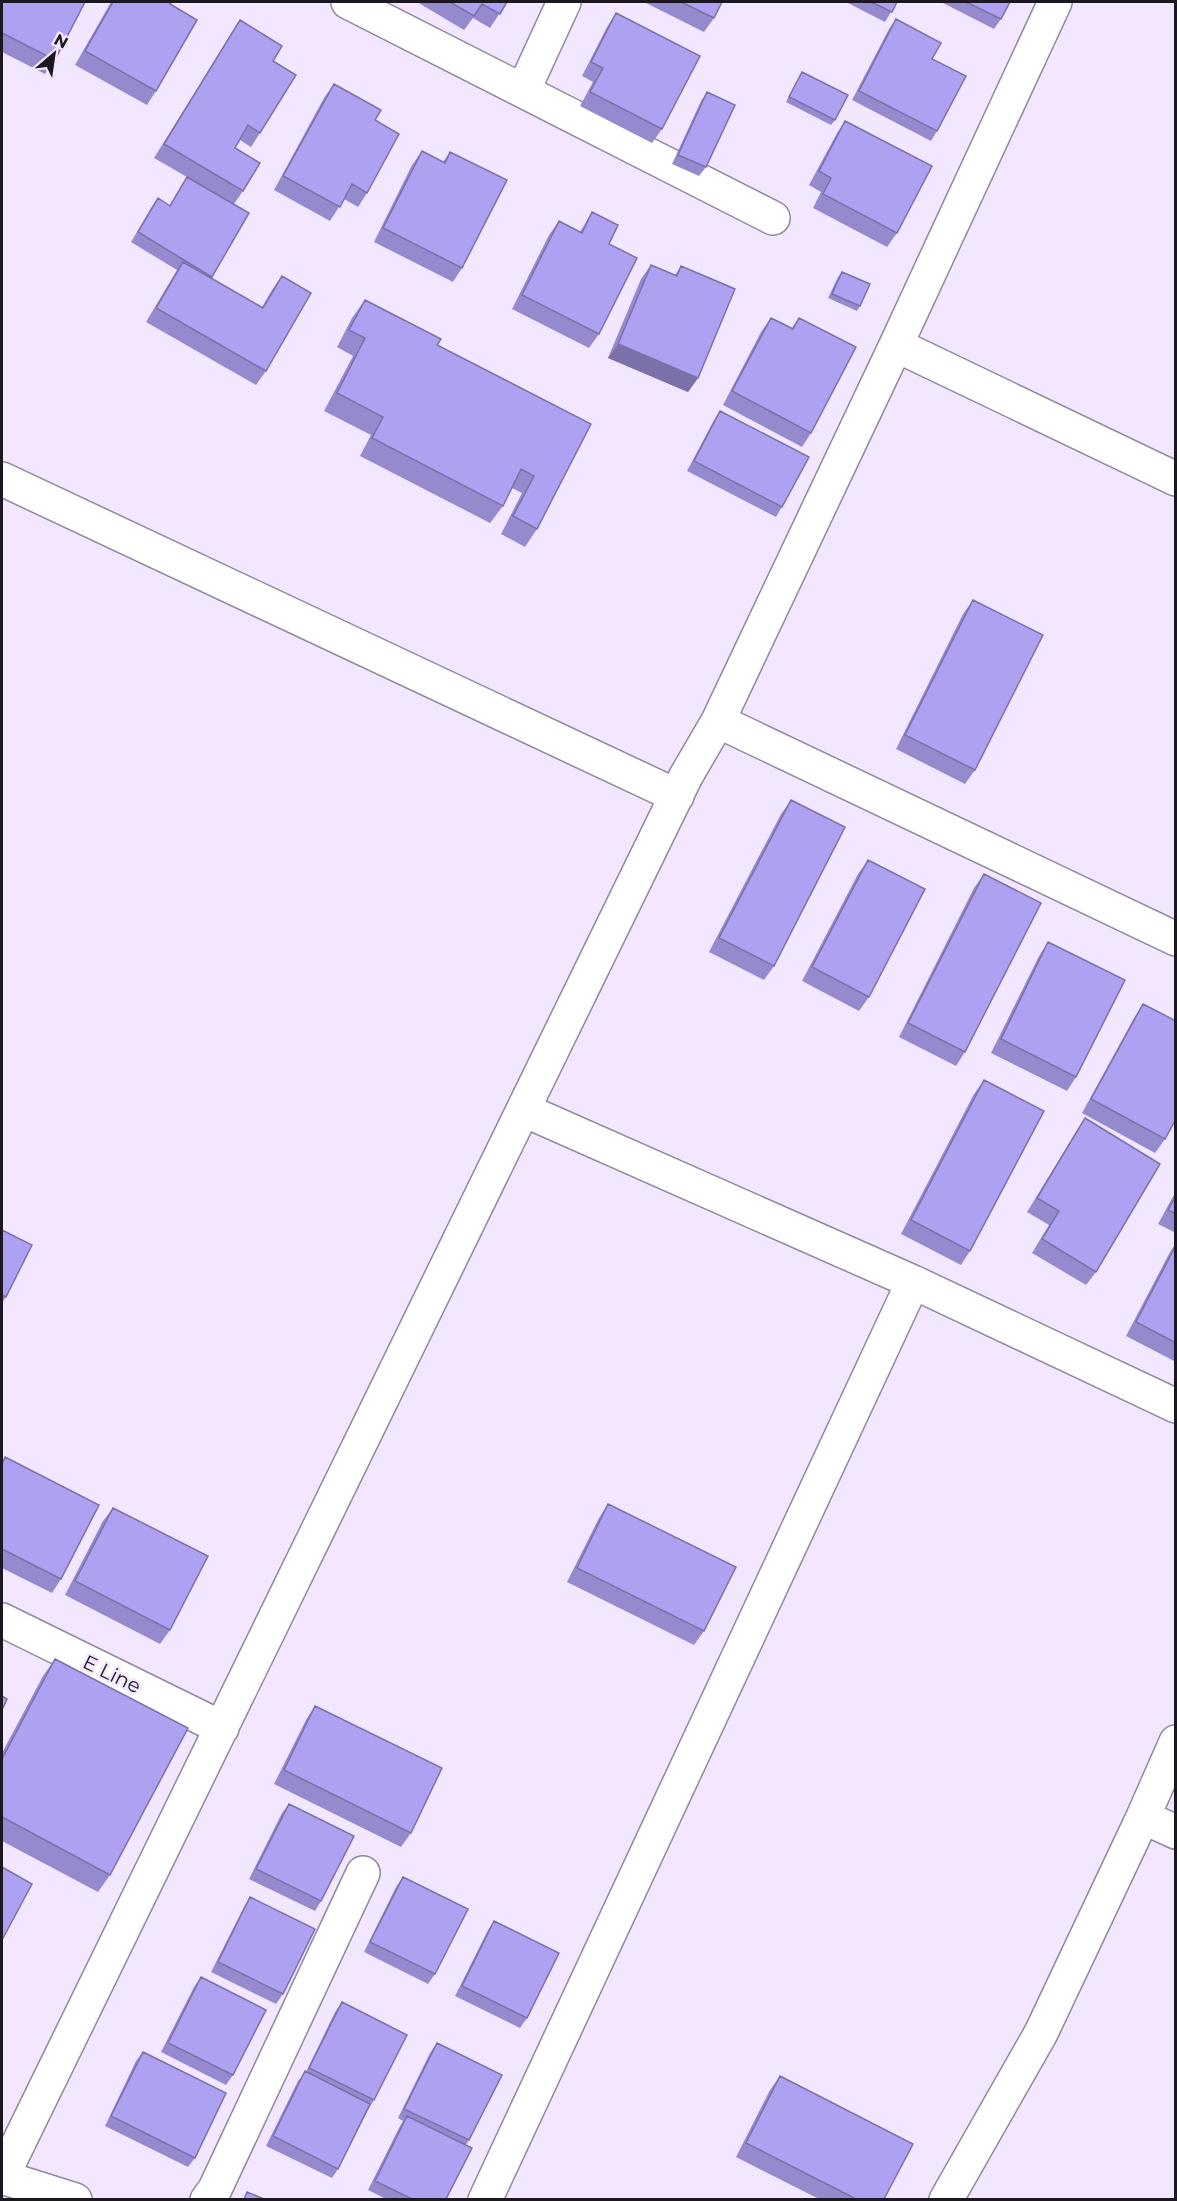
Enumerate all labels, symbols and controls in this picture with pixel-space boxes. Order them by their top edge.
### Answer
north arrow [24,24,84,84]
text: N [51,30,71,53]
street label: E Line [79,1650,145,1698]

